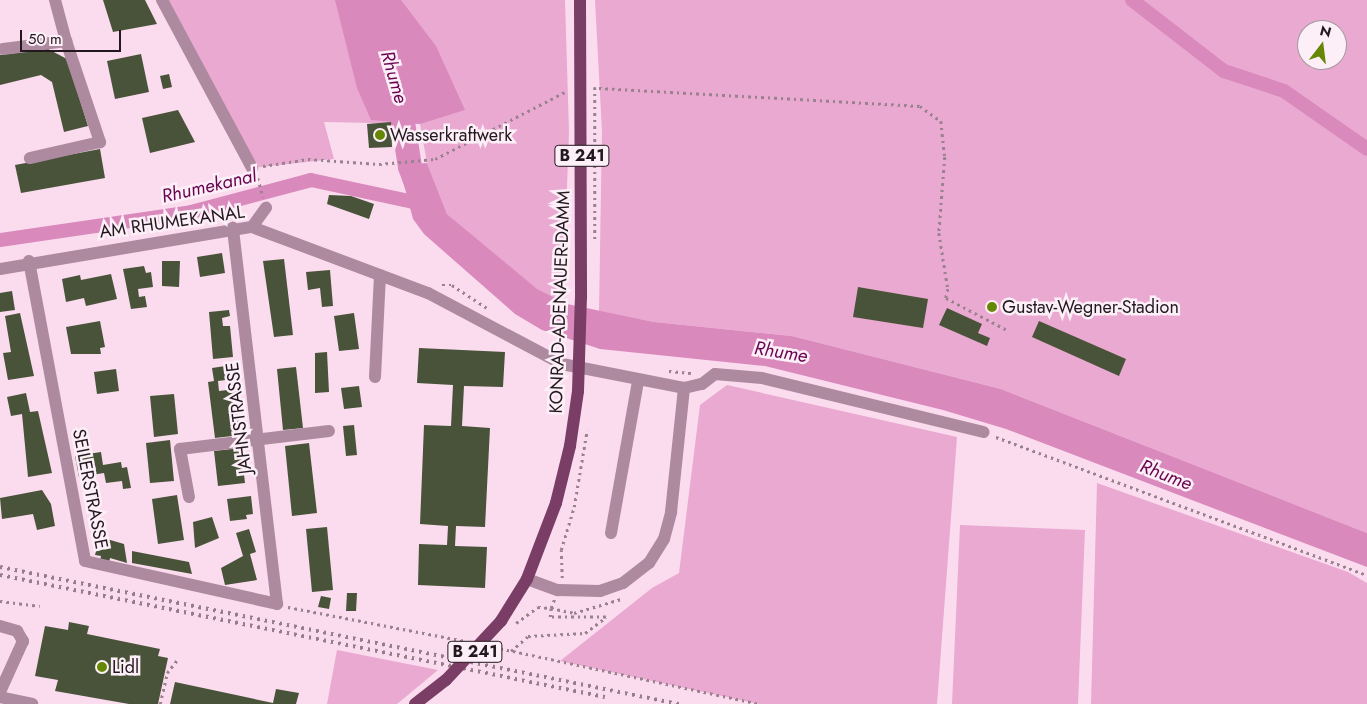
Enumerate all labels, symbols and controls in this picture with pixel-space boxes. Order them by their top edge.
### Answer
scale bar [22,20,124,52]
north arrow [1297,20,1347,70]
text: N [1318,20,1334,43]
text: 50 m [28,28,62,50]
water label: Rhume [376,48,412,106]
place label: Wasserkraftwerk [390,124,512,146]
marker: Wasserkraftwerk [374,129,386,141]
road number: B 241 [553,142,611,170]
water label: Rhumekanal [159,164,259,208]
street label: KONRAD-ADENAUER-DAMM [545,190,575,414]
street label: AM RHUMEKANAL [98,201,246,243]
place label: Gustav-Wegner-Stadion [1002,296,1179,318]
marker: Gustav-Wegner-Stadion [986,301,998,313]
water label: Rhume [753,337,809,367]
street label: JAHNSTRASSE [221,361,257,475]
street label: SEILERSTRASSE [68,427,112,551]
water label: Rhume [1137,455,1195,495]
road number: B 241 [446,638,504,666]
place label: Lidl [112,656,139,678]
marker: Lidl [96,661,108,673]

